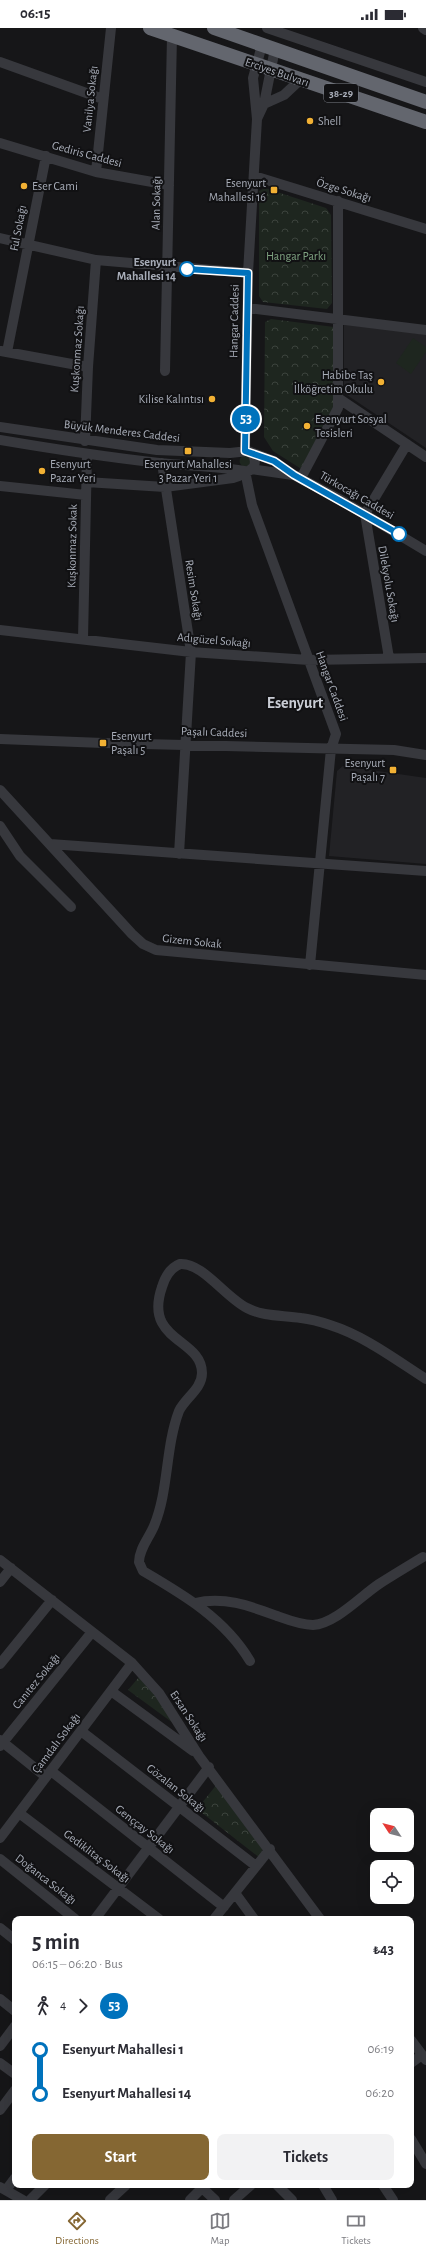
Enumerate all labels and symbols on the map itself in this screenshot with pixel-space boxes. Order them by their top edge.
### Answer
street label: Erciyes Bulvarı [243,55,310,89]
street label: Vanilya Sokağı [81,65,100,133]
road number: 38-29 [324,84,358,102]
place label: Shell [318,115,341,127]
marker: Shell [305,116,315,126]
street label: Gediris Caddesi [51,139,123,169]
street label: Özge Sokağı [315,175,373,204]
street label: Alan Sokağı [150,176,162,230]
place label: Esenyurt Mahallesi 16 [209,177,266,203]
place label: Eser Cami [32,180,78,192]
marker: Eser Cami [19,181,29,191]
marker: Esenyurt Mahallesi 16 [269,185,279,195]
street label: Ful Sokağı [8,204,28,252]
park label: Hangar Parkı [266,250,326,262]
place label: Esenyurt Mahallesi 14 [117,256,176,282]
marker: Esenyurt Mahallesi 14 [179,261,195,277]
street label: Hangar Caddesi [227,284,241,358]
street label: Kuşkonmaz Sokağı [68,305,86,393]
place label: Habibe Taş İlköğretim Okulu [294,369,373,395]
marker: Habibe Taş İlköğretim Okulu [376,377,386,387]
place label: Kilise Kalıntısı [139,393,204,405]
marker: Kilise Kalıntısı [207,394,217,404]
line badge: 53 [228,406,264,432]
place label: Esenyurt Sosyal Tesisleri [315,413,387,439]
street label: Büyük Menderes Caddesi [63,418,181,445]
marker: Esenyurt Sosyal Tesisleri [302,421,312,431]
marker: Esenyurt Mahallesi 3 Pazar Yeri 1 [183,446,193,456]
place label: Esenyurt Pazar Yeri [50,458,96,484]
place label: Esenyurt Mahallesi 3 Pazar Yeri 1 [144,458,232,484]
marker: Esenyurt Pazar Yeri [37,466,47,476]
street label: Türkocağı Caddesi [318,469,396,521]
street label: Kuşkonmaz Sokak [65,504,79,588]
unlabelled marker [391,526,407,542]
street label: Dilekyolu Sokağı [375,545,402,623]
street label: Resim Sokağı [183,559,205,621]
street label: Adıgüzel Sokağı [177,631,251,649]
street label: Hangar Caddesi [314,649,350,723]
district label: Esenyurt [267,695,324,712]
street label: Paşalı Caddesi [181,725,247,739]
place label: Esenyurt Paşalı 5 [111,730,152,756]
marker: Esenyurt Paşalı 5 [98,738,108,748]
place label: Esenyurt Paşalı 7 [344,757,385,783]
marker: Esenyurt Paşalı 7 [388,765,398,775]
street label: Gizem Sokak [162,932,223,950]
street label: Canıtez Sokağı [10,1651,62,1711]
street label: Ersan Sokağı [168,1688,210,1744]
street label: Çamdalı Sokağı [30,1711,82,1775]
street label: Gözalan Sokağı [144,1762,208,1814]
street label: Genççay Sokağı [113,1802,177,1856]
north arrow [370,1808,414,1852]
street label: Gediklitaş Sokağı [62,1827,132,1885]
street label: Doğanca Sokağı [13,1852,79,1906]

